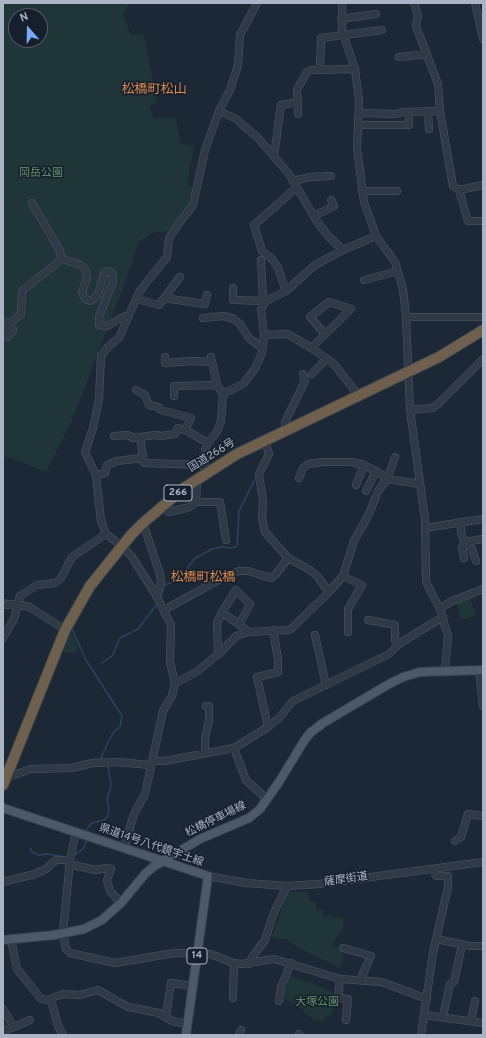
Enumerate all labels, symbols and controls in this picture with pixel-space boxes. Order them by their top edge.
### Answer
north arrow [8,8,48,48]
text: N [18,10,30,26]
district label: 松橋町松山 [122,82,186,98]
park label: 岡岳公園 [19,167,63,181]
street label: 国道266号 [186,436,238,476]
road number: 266 [164,485,192,501]
district label: 松橋町松橋 [171,570,235,586]
street label: 松橋停車場線 [183,800,249,840]
street label: 県道14号八代鏡宇土線 [97,822,205,870]
street label: 薩摩街道 [323,870,369,890]
road number: 14 [187,948,207,964]
park label: 大塚公園 [295,996,339,1010]

